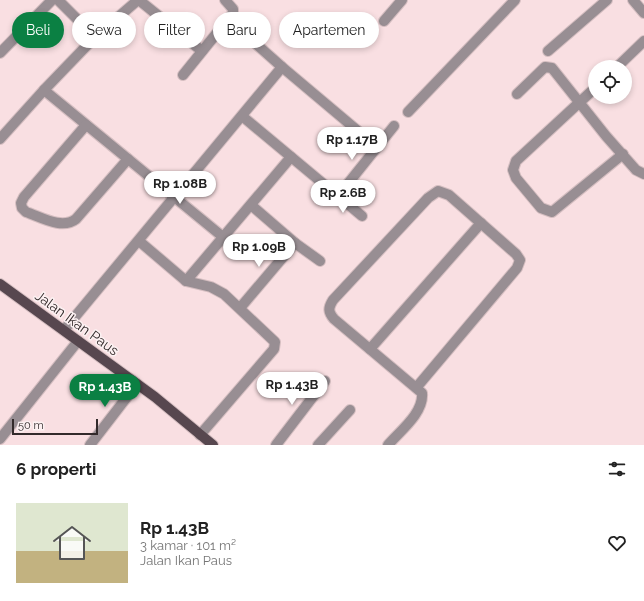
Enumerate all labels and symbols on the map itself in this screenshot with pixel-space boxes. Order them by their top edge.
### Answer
pin: Rp 1.17B [311,127,393,161]
pin: Rp 1.08B [139,171,221,205]
pin: Rp 2.6B [306,180,380,214]
pin: Rp 1.09B [218,234,300,268]
street label: Jalan Ikan Paus [32,287,122,359]
pin: Rp 1.43B [251,372,333,406]
pin: Rp 1.43B [64,374,146,408]
scale bar [12,417,98,436]

